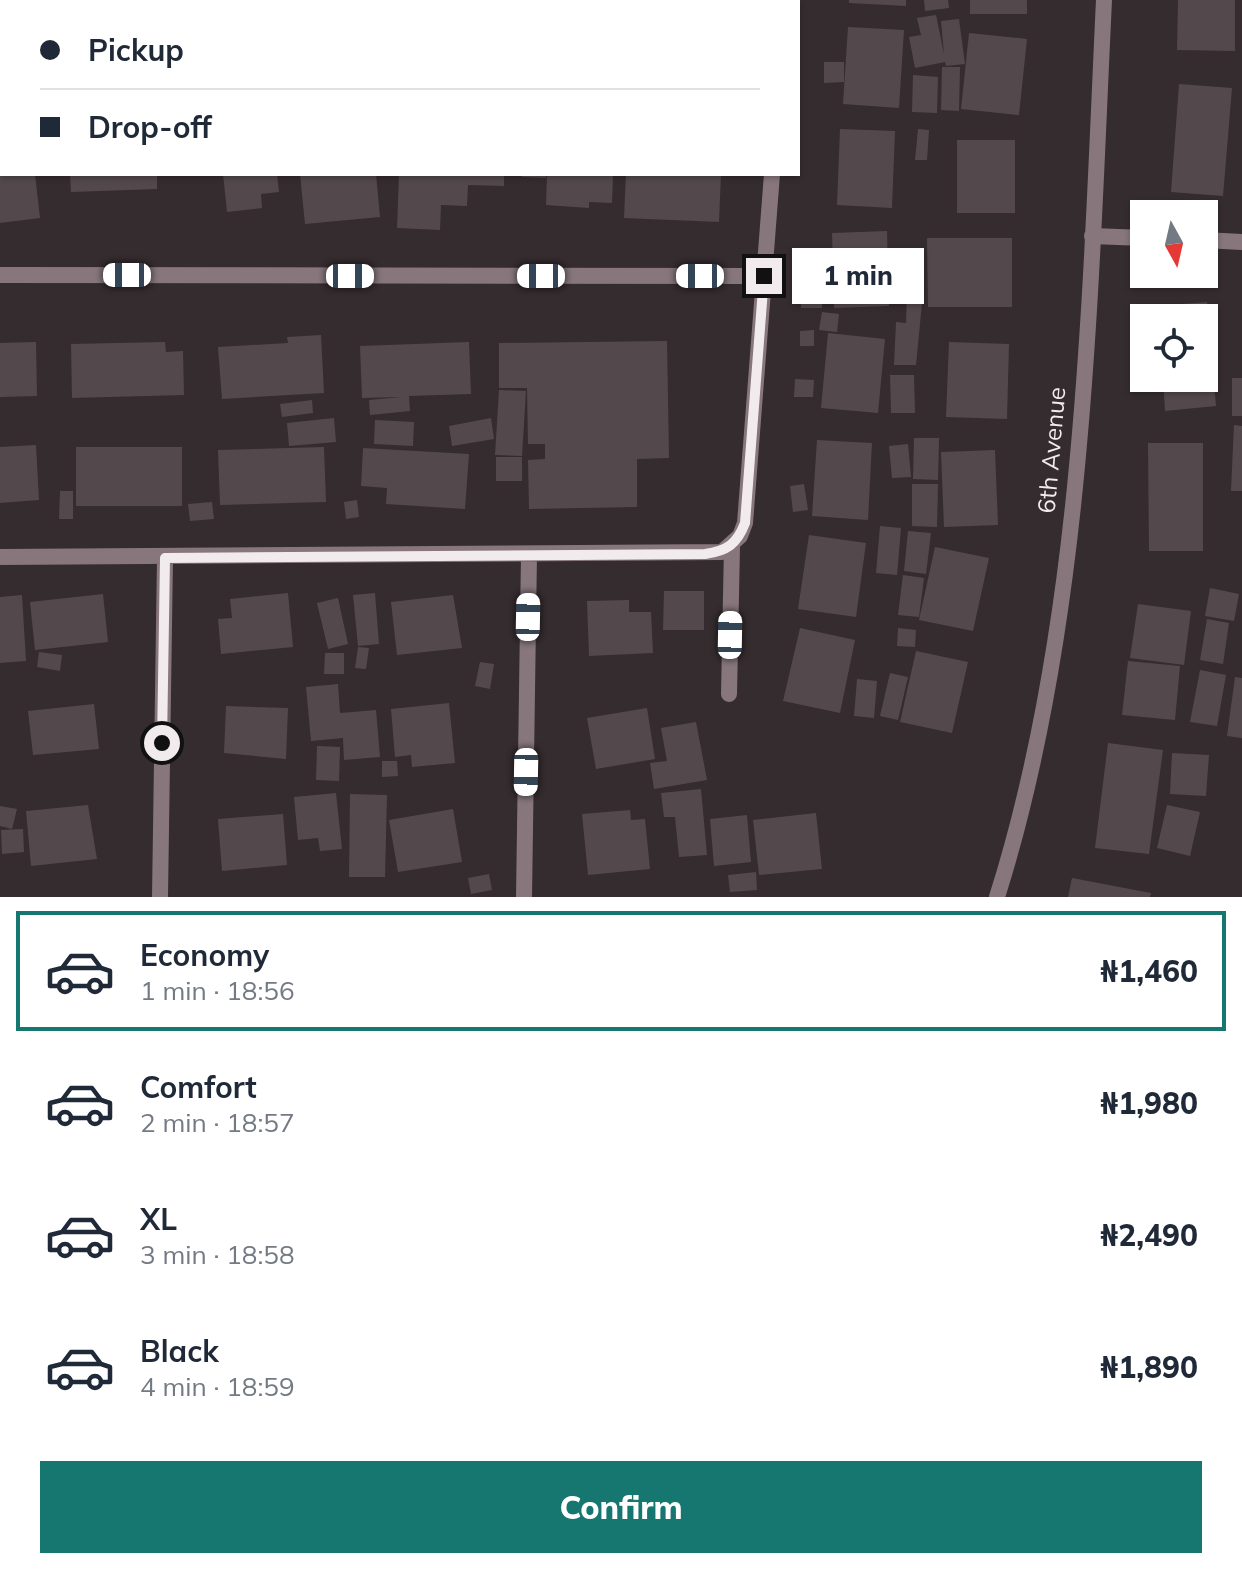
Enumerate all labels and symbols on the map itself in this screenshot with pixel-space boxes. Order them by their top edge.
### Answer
north arrow [1130,200,1218,288]
callout: 1 min [792,248,924,304]
route end [746,258,782,294]
car [103,263,151,287]
car [326,264,374,288]
car [517,264,565,288]
car [676,264,724,288]
street label: 6th Avenue [1031,386,1071,514]
car [516,593,540,641]
car [718,611,742,659]
route start [144,725,180,761]
car [514,748,538,796]

